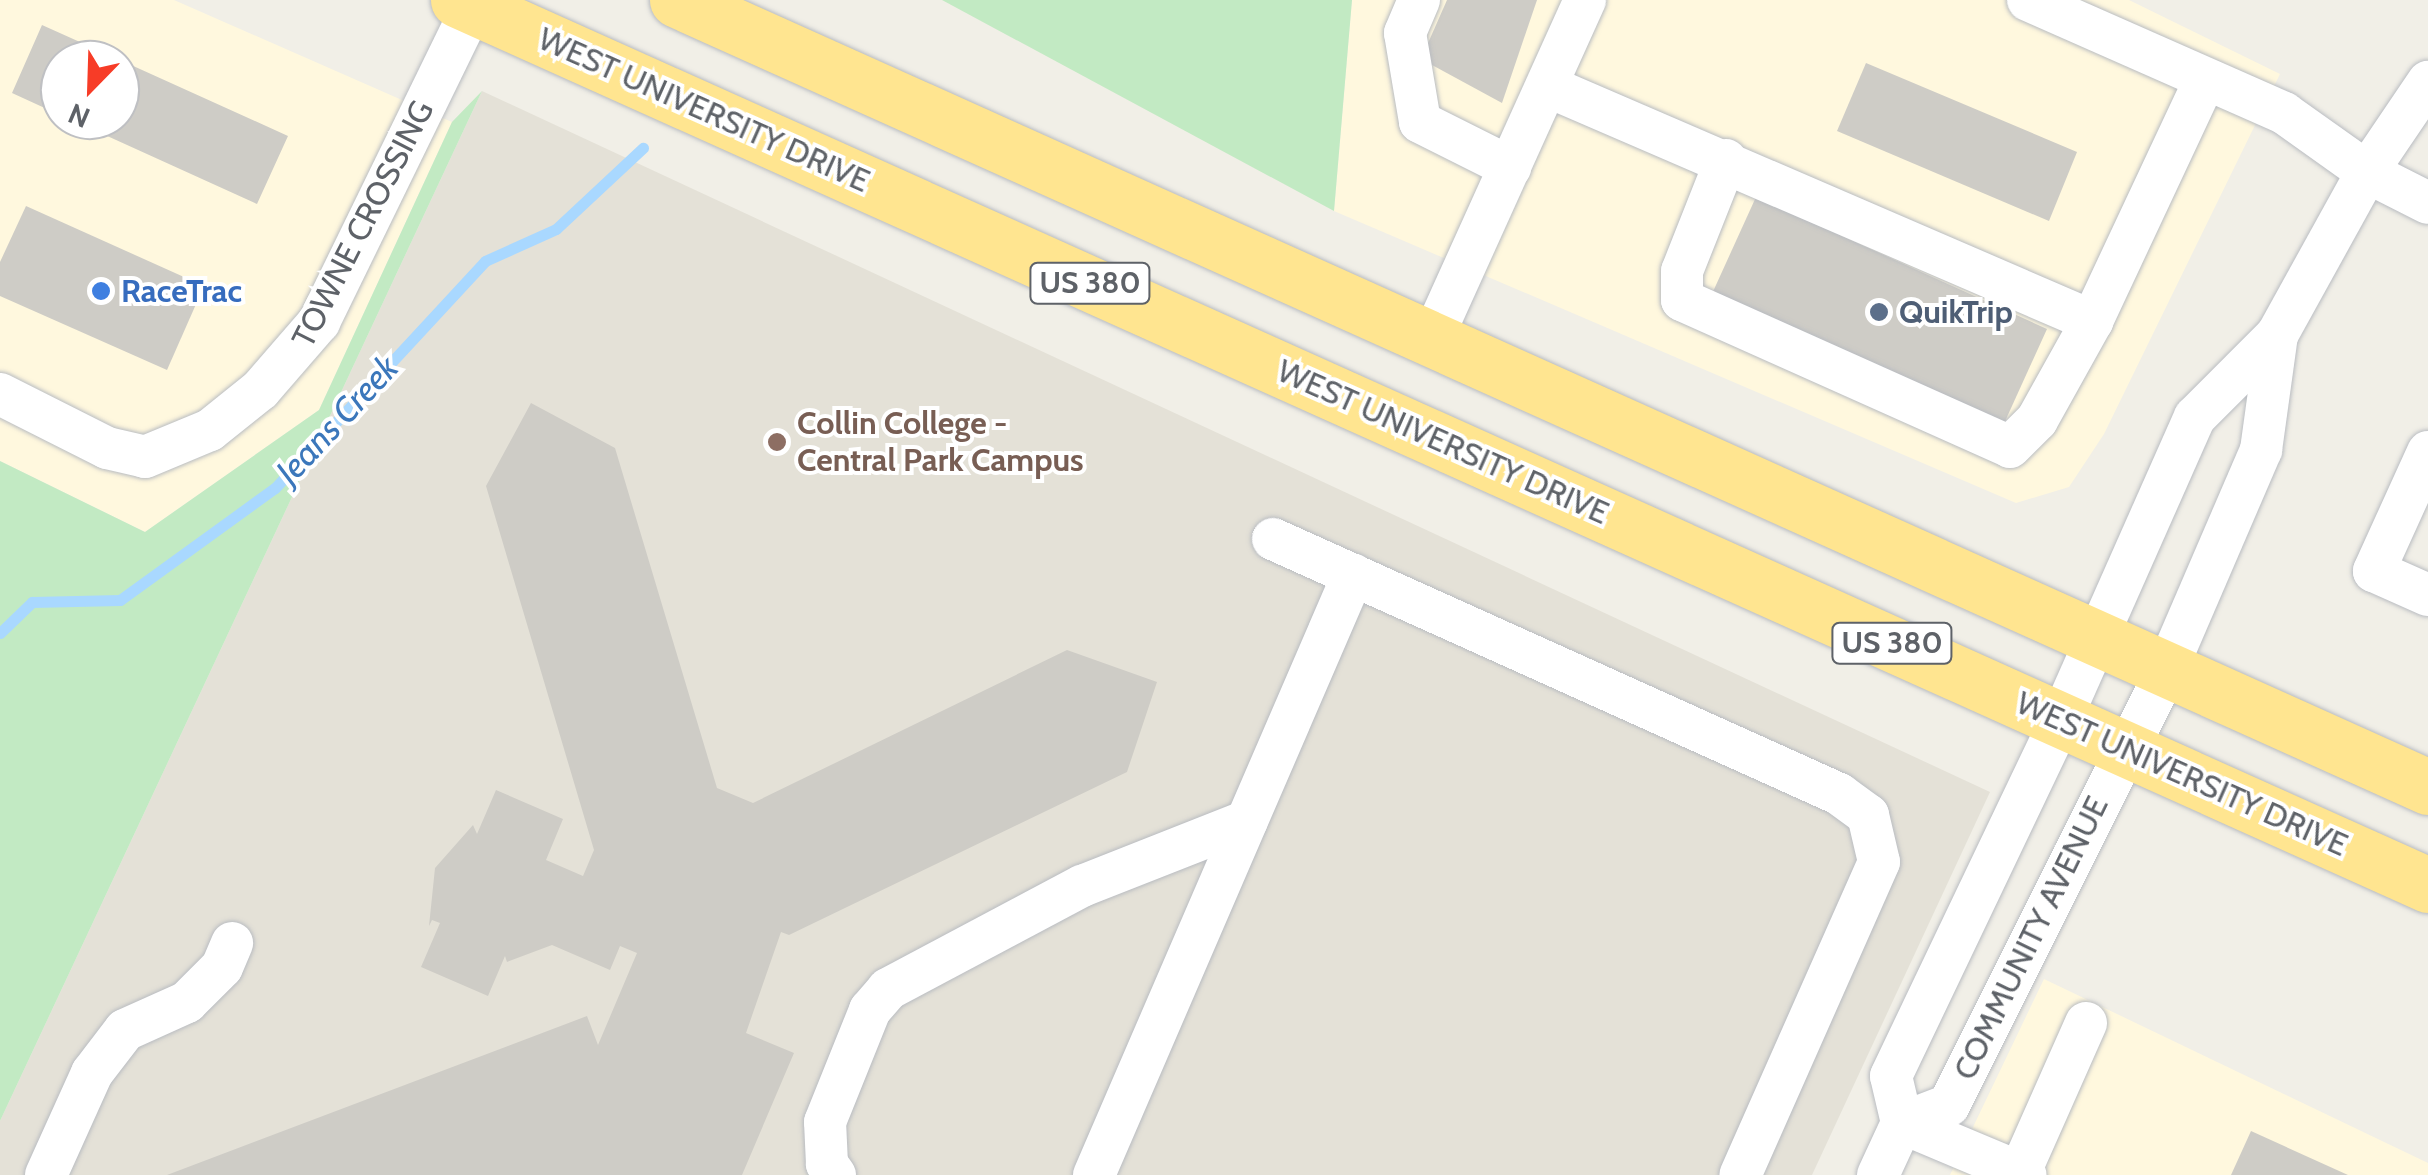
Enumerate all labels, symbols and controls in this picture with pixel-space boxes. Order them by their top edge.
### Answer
street label: WEST UNIVERSITY DRIVE [532,20,876,200]
north arrow [40,40,140,140]
street label: TOWNE CROSSING [284,94,442,354]
text: N [63,96,95,135]
road number: US 380 [1028,258,1152,308]
place label: RaceTrac [121,272,242,310]
marker: RaceTrac [90,280,112,302]
place label: QuikTrip [1899,293,2013,331]
marker: QuikTrip [1868,301,1890,323]
water label: Jeans Creek [267,347,407,493]
street label: WEST UNIVERSITY DRIVE [1271,352,1615,532]
place label: Collin College - Central Park Campus [797,405,1084,480]
marker: Collin College - Central Park Campus [766,431,788,453]
road number: US 380 [1830,618,1954,668]
street label: WEST UNIVERSITY DRIVE [2010,684,2354,864]
street label: COMMUNITY AVENUE [1946,790,2116,1086]

